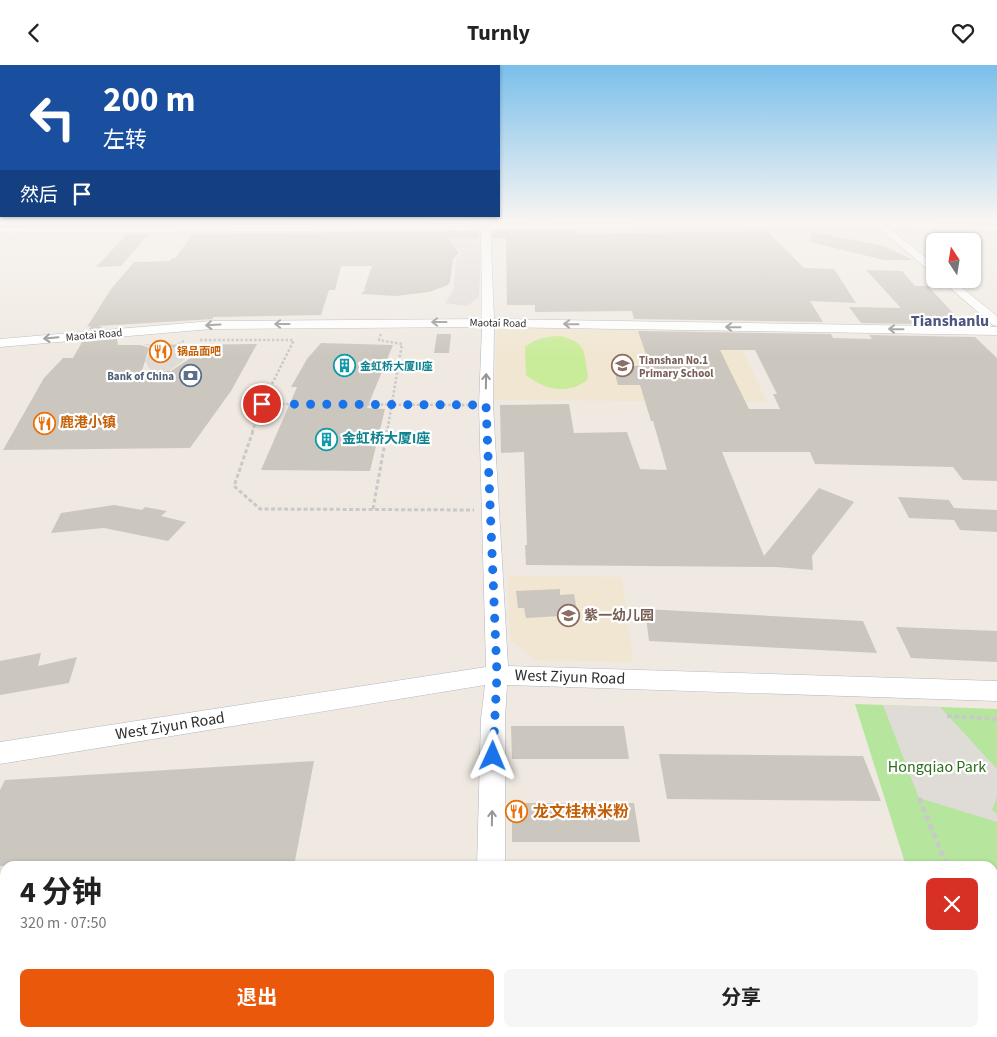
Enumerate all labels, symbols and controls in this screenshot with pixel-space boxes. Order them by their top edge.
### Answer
text: Turnly [467,17,530,49]
icon: back [20,19,48,47]
icon: heart [949,19,977,47]
text: 200 m [103,75,195,125]
icon: left [20,85,85,150]
text: 左转 [103,124,147,156]
icon: arrive [68,180,96,208]
text: 然后 [20,182,58,209]
north arrow [926,233,981,287]
map controls [926,233,981,288]
district label: Tianshanlu [911,310,989,332]
street label: Maotai Road [469,315,527,331]
one-way arrow [431,318,447,327]
one-way arrow [274,319,290,329]
one-way arrow [563,319,580,329]
one-way arrow [205,321,221,330]
one-way arrow [726,322,742,331]
one-way arrow [888,324,904,334]
street label: Maotai Road [65,325,123,345]
one-way arrow [43,333,59,343]
restaurant icon: 锅品面吧 [149,339,173,363]
place label: 锅品面吧 [177,344,221,359]
place label: Tianshan No.1 Primary School [639,353,714,381]
building icon: 金虹桥大厦II座 [332,354,356,378]
school or university icon: Tianshan No.1 Primary School [611,354,635,378]
place label: 金虹桥大厦II座 [360,359,433,374]
bank icon: Bank of China [178,364,202,388]
place label: Bank of China [107,369,174,384]
one-way arrow [481,374,491,390]
pin [241,383,283,425]
icon: arrive [248,390,276,418]
restaurant icon: 鹿港小镇 [32,411,56,435]
place label: 鹿港小镇 [60,413,116,433]
building icon: 金虹桥大厦I座 [314,427,338,451]
place label: 金虹桥大厦I座 [342,429,430,449]
school or university icon: 紫一幼儿园 [556,604,580,628]
place label: 紫一幼儿园 [584,606,654,626]
street label: West Ziyun Road [514,664,626,690]
street label: West Ziyun Road [114,706,226,746]
position arrow [466,729,518,781]
park label: Hongqiao Park [888,756,986,778]
restaurant icon: 龙文桂林米粉 [505,800,529,824]
place label: 龙文桂林米粉 [533,801,629,823]
one-way arrow [487,810,497,826]
text: 4 分钟 [20,871,102,914]
button: close [926,878,978,930]
text: 320 m · 07:50 [20,912,107,934]
button: 退出 [20,969,494,1027]
button: 分享 [504,969,978,1027]

